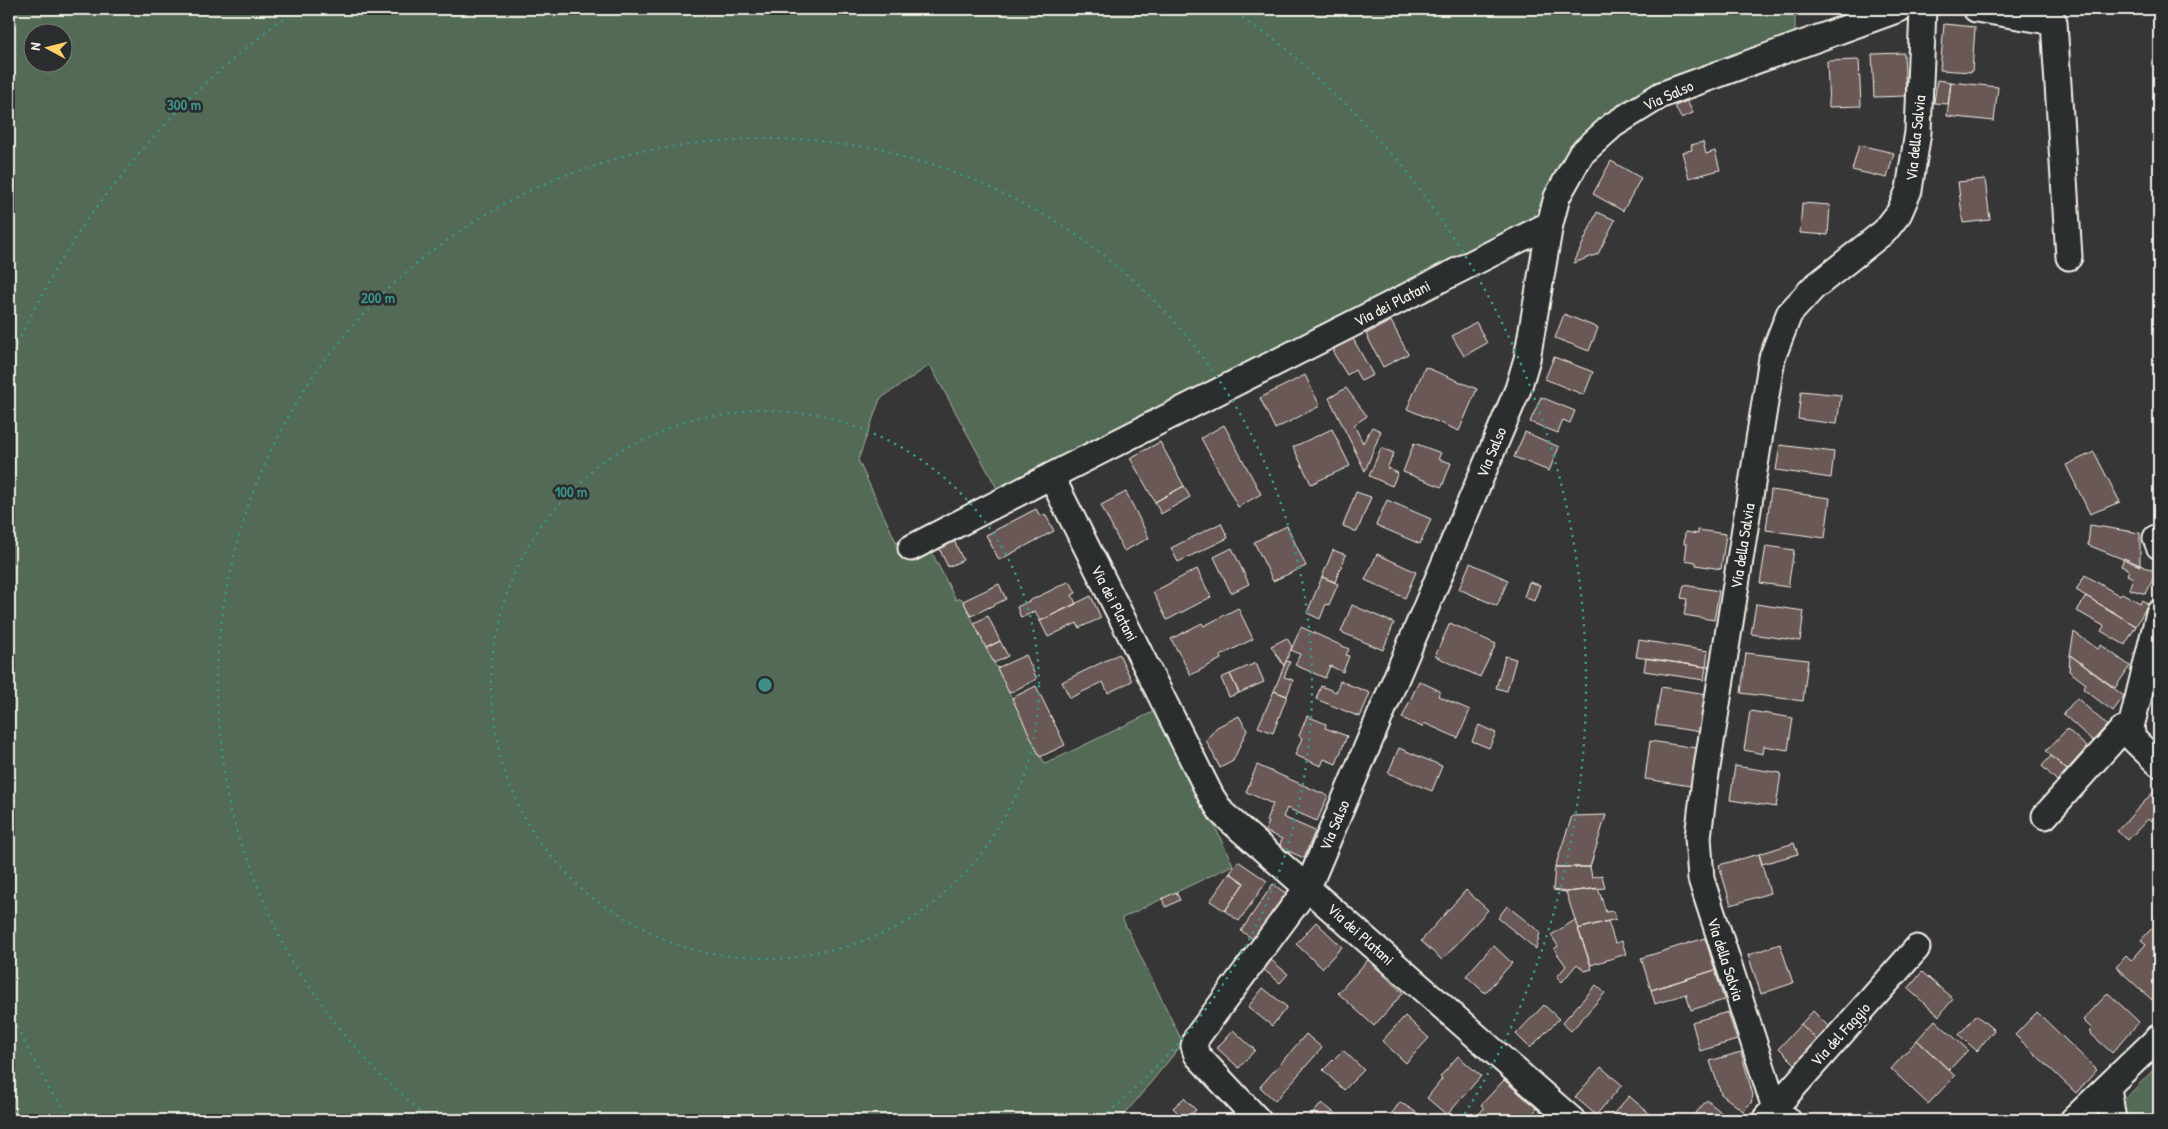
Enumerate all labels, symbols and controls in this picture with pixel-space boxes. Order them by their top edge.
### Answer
north arrow [22,22,72,72]
text: N [25,41,45,51]
street label: Via Salso [1639,74,1697,116]
text: 300 m [167,94,201,115]
street label: Via della Salvia [1900,94,1930,182]
street label: Via dei Platani [1350,274,1434,332]
text: 200 m [361,287,395,308]
street label: Via Salso [1471,423,1512,481]
text: 100 m [555,481,587,502]
street label: Via della Salvia [1724,502,1760,590]
street label: Via dei Platani [1086,561,1144,645]
centre of rings [756,676,774,694]
street label: Via Salso [1314,796,1355,854]
street label: Via dei Platani [1323,898,1399,970]
street label: Via della Salvia [1702,915,1750,1003]
street label: Via del Faggio [1805,997,1875,1071]

